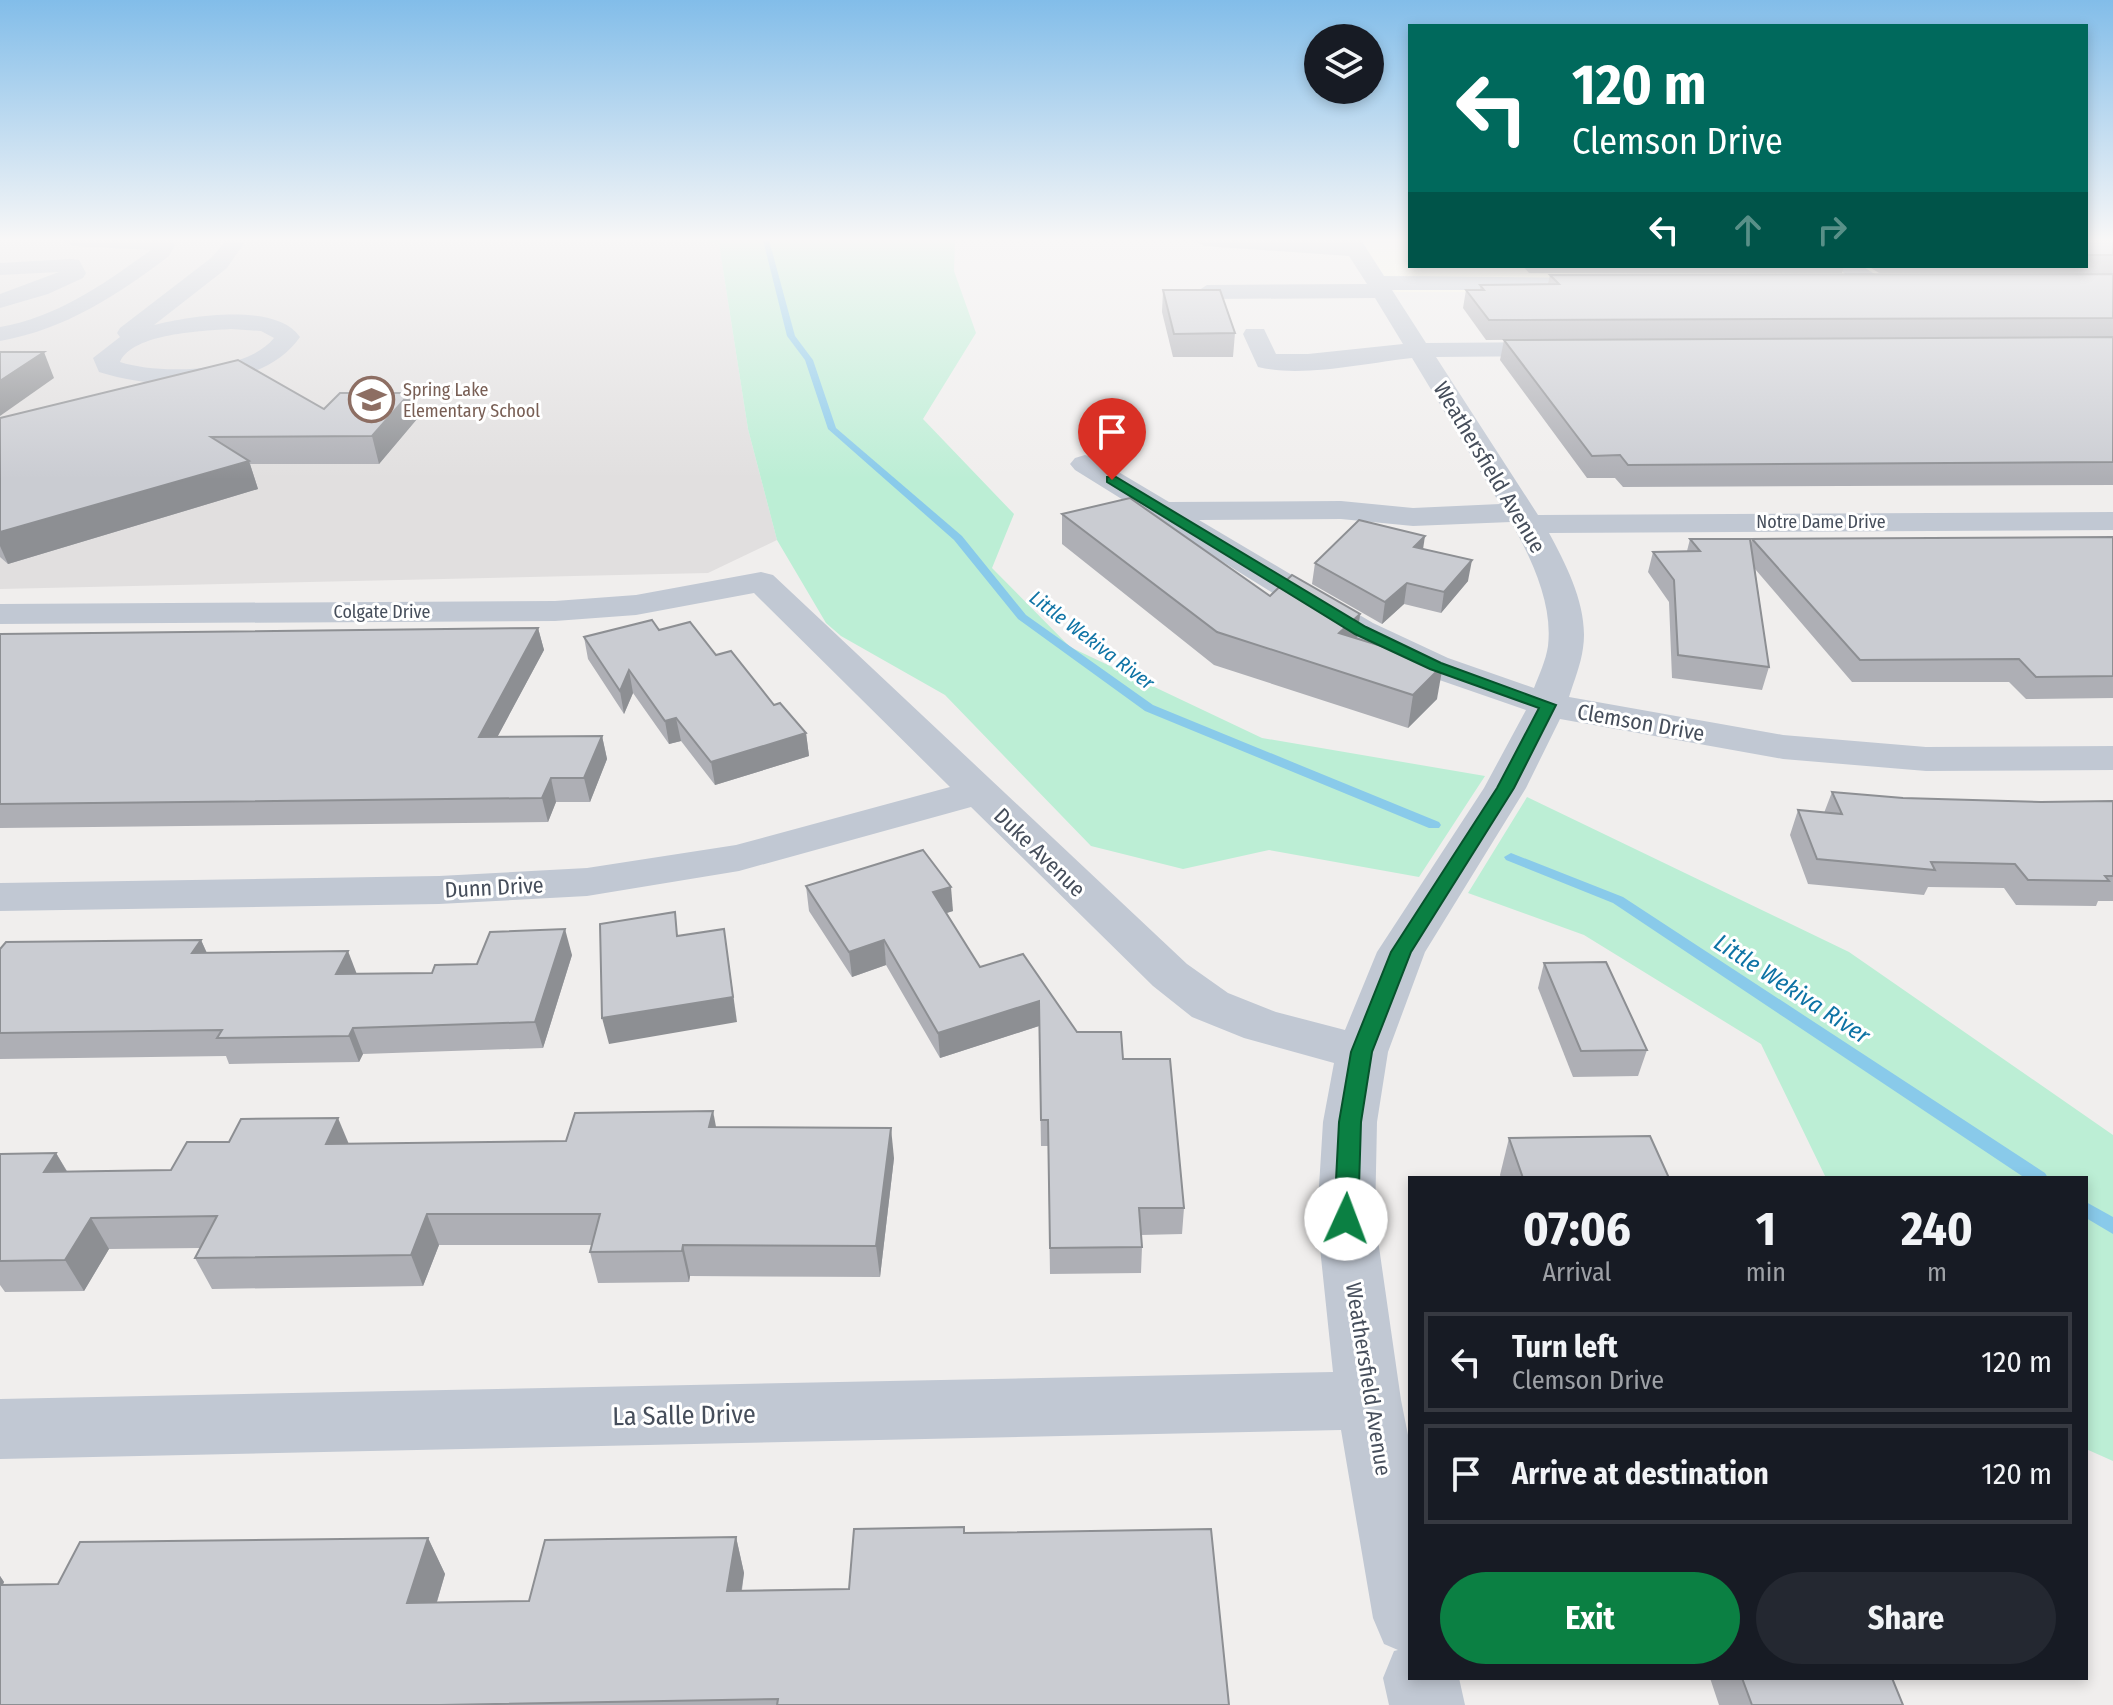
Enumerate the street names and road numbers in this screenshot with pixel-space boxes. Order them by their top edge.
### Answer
street label: Weathersfield Avenue [1428,377,1551,558]
street label: Notre Dame Drive [1756,511,1886,533]
street label: Colgate Drive [334,601,430,623]
street label: Clemson Drive [1575,698,1707,747]
street label: Duke Avenue [988,802,1091,903]
street label: Dunn Drive [444,871,544,904]
street label: Weathersfield Avenue [1340,1281,1397,1478]
street label: La Salle Drive [612,1399,756,1432]

